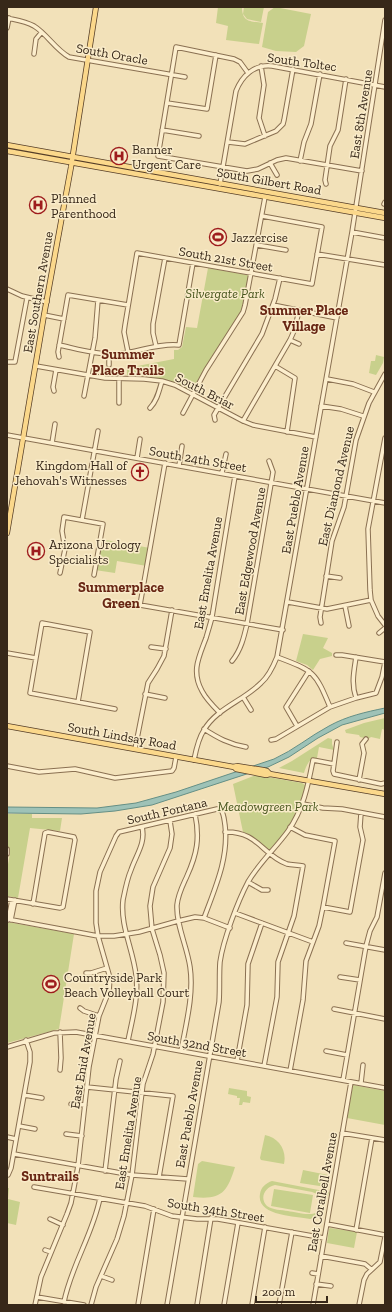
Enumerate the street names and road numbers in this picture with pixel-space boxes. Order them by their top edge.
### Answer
street label: South Oracle [75,40,149,68]
street label: South Toltec [266,50,338,74]
street label: East 8th Avenue [347,68,375,160]
street label: South Gilbert Road [215,164,323,198]
street label: East Southern Avenue [20,230,56,354]
street label: South 21st Street [178,243,274,275]
street label: South Briar [173,370,237,412]
street label: East Diamond Avenue [315,425,357,547]
street label: South 24th Street [148,443,248,475]
street label: East Pueblo Avenue [278,445,312,555]
street label: East Edgewood Avenue [231,486,269,616]
street label: East Emelita Avenue [191,515,225,631]
street label: South Lindsay Road [67,719,177,753]
street label: South Fontana [125,794,209,828]
street label: East Enid Avenue [67,1012,99,1110]
street label: South 32nd Street [146,1028,248,1060]
street label: East Pueblo Avenue [172,1059,206,1169]
street label: East Emelita Avenue [112,1075,144,1191]
street label: East Coralbell Avenue [304,1131,340,1253]
street label: South 34th Street [166,1195,266,1225]

